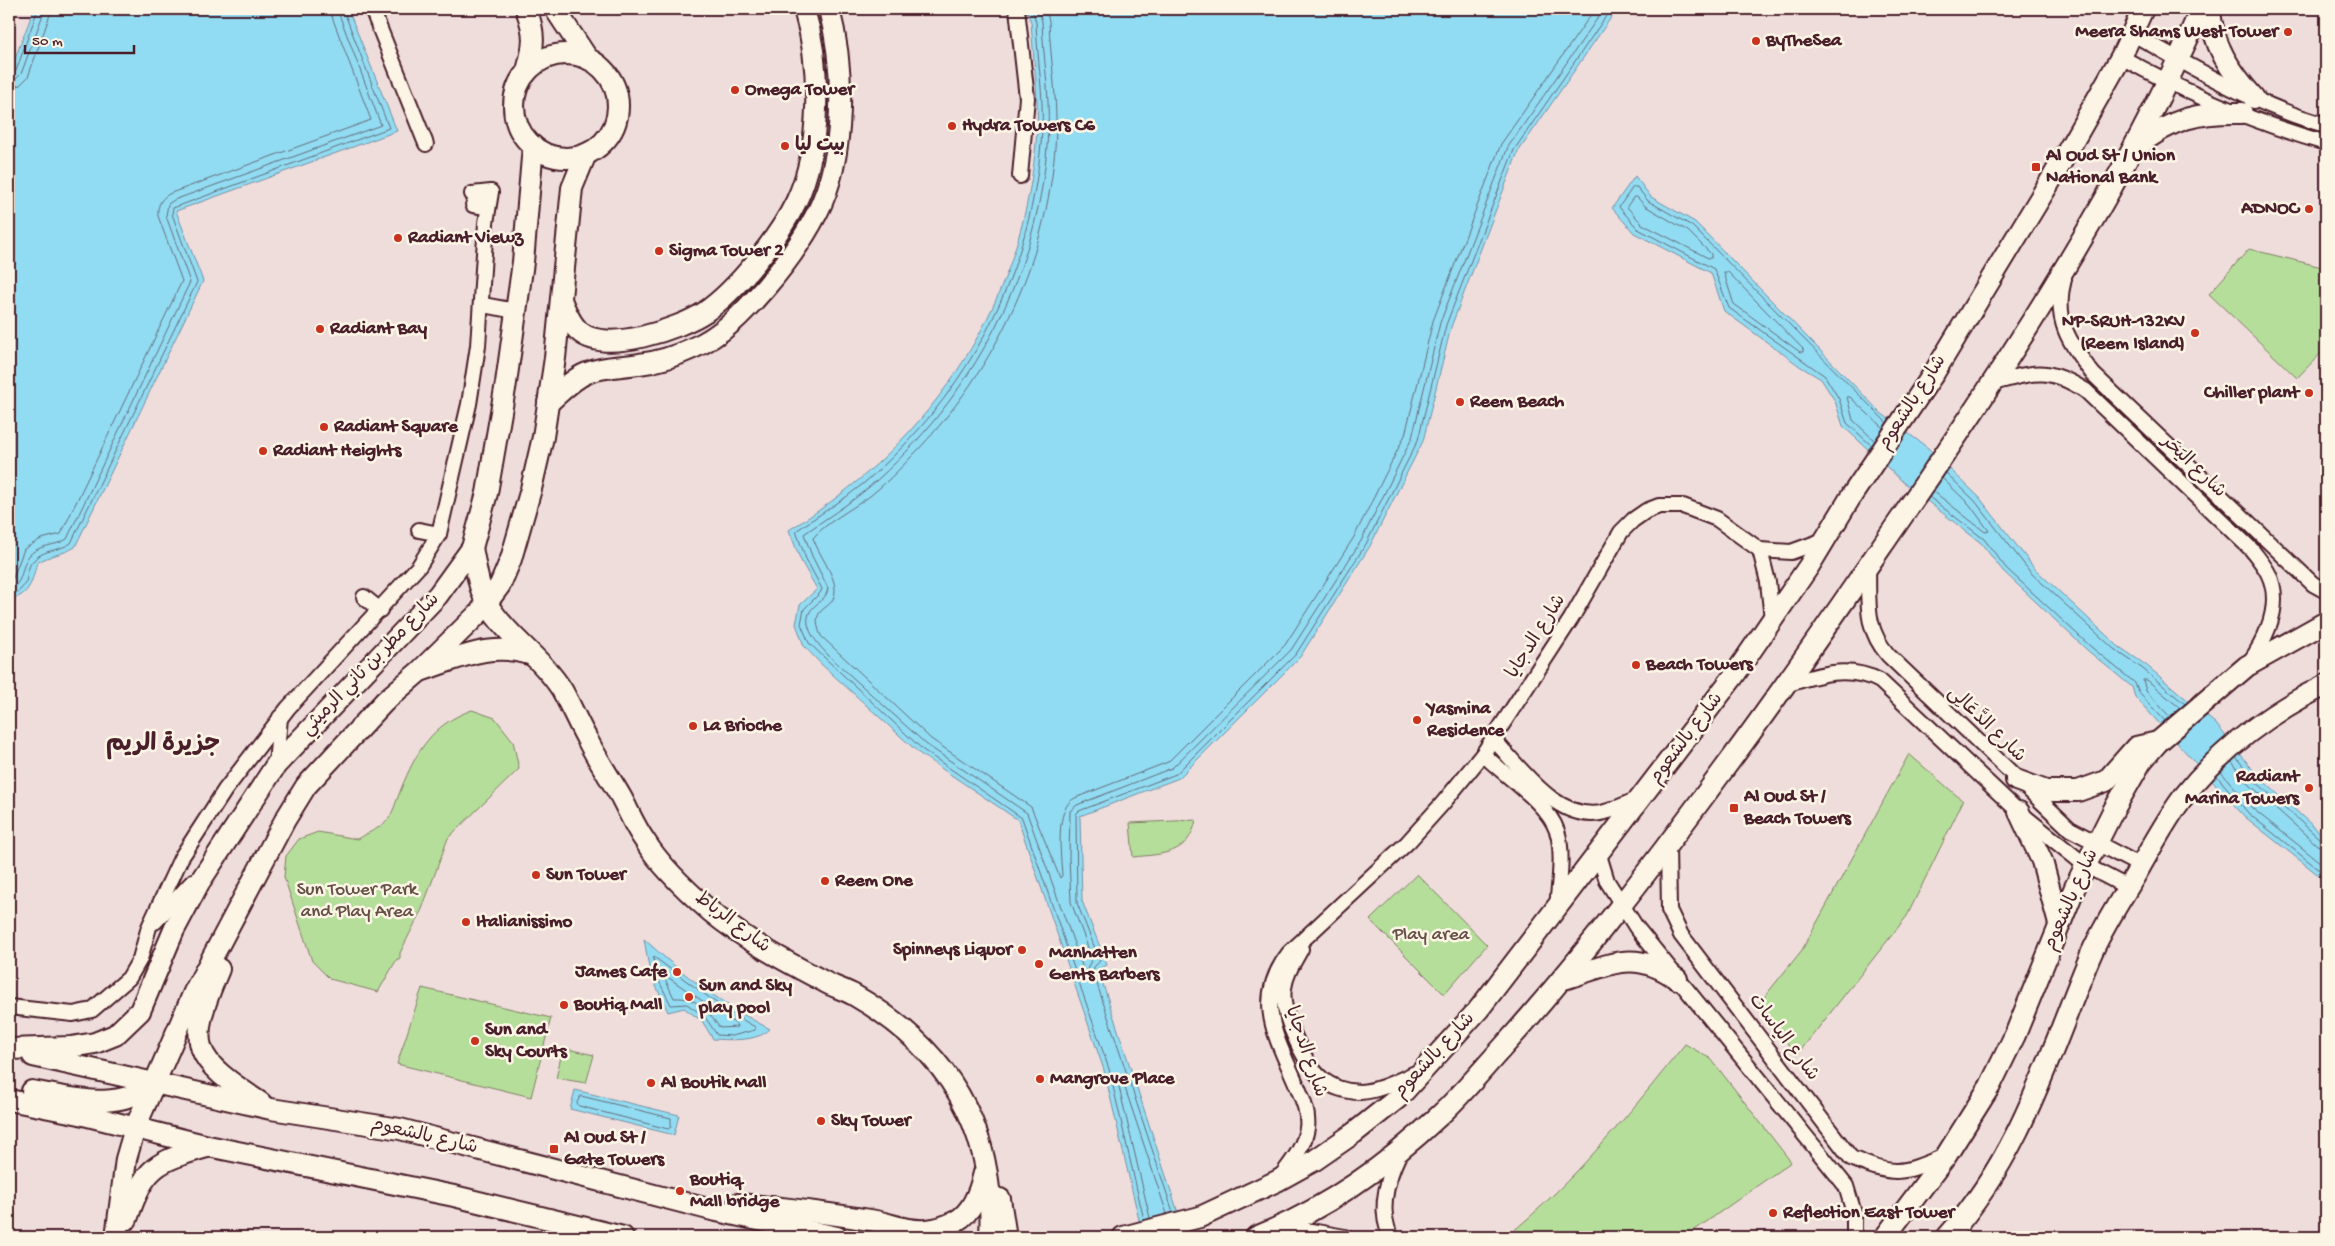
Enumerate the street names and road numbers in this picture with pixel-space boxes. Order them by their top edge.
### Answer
street label: شارع بالشعوم [1874,351,1952,455]
street label: شارع اليَحَر [2154,429,2230,503]
street label: شارع مطر بن ثاني الرميثي [297,589,447,743]
street label: شارع الدجايا [1502,591,1572,683]
street label: شارع الدَّعَالِى [1942,680,2032,768]
street label: شارع بالشعوم [1645,689,1729,789]
street label: شارع بالشعوم [2039,846,2105,954]
street label: شارع الرباط [690,887,774,959]
street label: شارع الياسات [1743,990,1823,1086]
street label: شارع الدجايا [1279,1003,1331,1101]
street label: شارع بالشعوم [1389,1008,1481,1104]
street label: شارع بالشعوم [368,1114,480,1160]

